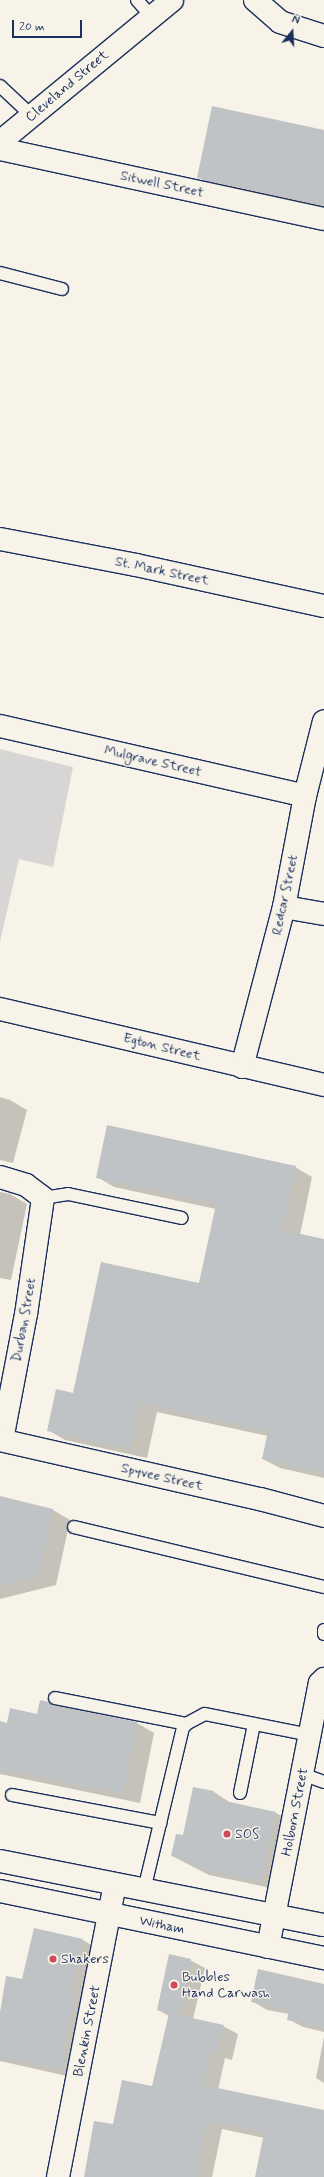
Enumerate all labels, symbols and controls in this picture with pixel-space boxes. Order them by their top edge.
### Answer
scale bar [14,12,84,38]
north arrow [272,12,312,52]
text: N [290,13,301,28]
text: 20 m [19,19,45,35]
street label: Cleveland Street [22,46,112,126]
street label: Sitwell Street [119,167,205,201]
street label: St. Mark Street [113,553,211,589]
street label: Mulgrave Street [103,742,203,780]
street label: Redcar Street [268,852,302,938]
street label: Egton Street [121,1029,203,1065]
street label: Durban Street [8,1276,40,1364]
street label: Spyvee Street [119,1459,205,1495]
street label: Holborn Street [278,1767,312,1857]
place label: SOS [235,1826,259,1842]
marker: SOS [222,1829,232,1839]
street label: Witham [138,1912,186,1938]
place label: Shakers [61,1951,109,1967]
marker: Shakers [48,1954,58,1964]
place label: Bubbles Hand Carwash [182,1969,270,2002]
marker: Bubbles Hand Carwash [169,1980,179,1990]
street label: Blenkin Street [70,1984,104,2078]

